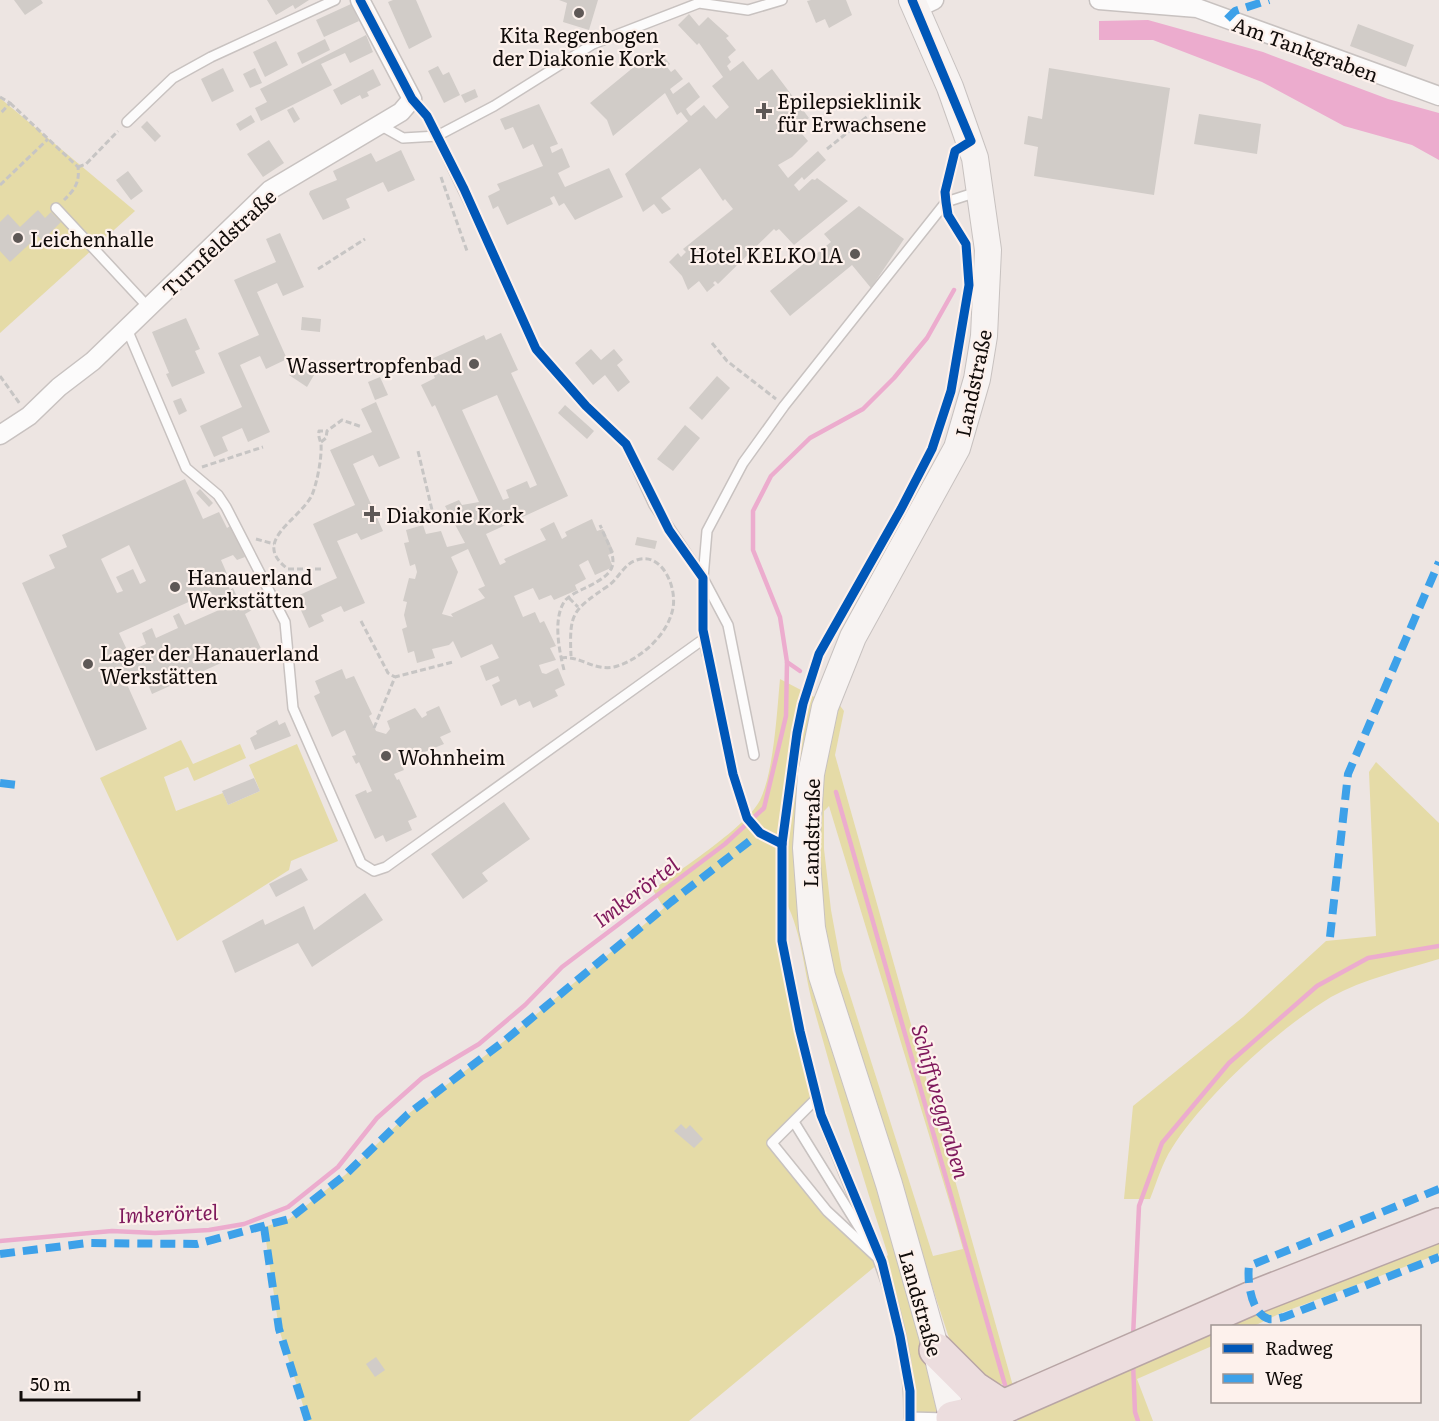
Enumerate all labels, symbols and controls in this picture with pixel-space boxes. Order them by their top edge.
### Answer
marker: Kita Regenbogen der Diakonie Kork [572,6,586,20]
street label: Am Tankgraben [1229,8,1383,88]
place label: Kita Regenbogen der Diakonie Kork [492,19,667,72]
place label: Epilepsieklinik für Erwachsene [777,85,926,138]
marker: Epilepsieklinik für Erwachsene [755,102,773,120]
street label: Turnfeldstraße [154,181,282,303]
place label: Leichenhalle [30,223,154,253]
marker: Leichenhalle [11,231,25,245]
place label: Hotel KELKO 1A [689,239,843,269]
marker: Hotel KELKO 1A [848,247,862,261]
street label: Landstraße [946,326,998,440]
place label: Wassertropfenbad [286,349,462,379]
marker: Wassertropfenbad [467,357,481,371]
place label: Diakonie Kork [386,499,525,529]
marker: Diakonie Kork [363,505,381,523]
place label: Hanauerland Werkstätten [187,561,312,614]
marker: Hanauerland Werkstätten [168,580,182,594]
place label: Lager der Hanauerland Werkstätten [100,637,319,690]
marker: Lager der Hanauerland Werkstätten [81,657,95,671]
place label: Wohnheim [398,741,505,771]
marker: Wohnheim [379,749,393,763]
street label: Landstraße [794,778,826,888]
water label: Imkerörtel [586,848,684,934]
water label: Schiffweggraben [905,1020,979,1182]
water label: Imkerörtel [117,1195,219,1229]
street label: Landstraße [893,1246,951,1360]
legend [1211,1325,1421,1403]
text: Radweg [1265,1334,1334,1361]
scale bar [21,1364,140,1402]
text: Weg [1265,1364,1303,1391]
text: 50 m [30,1370,71,1397]

